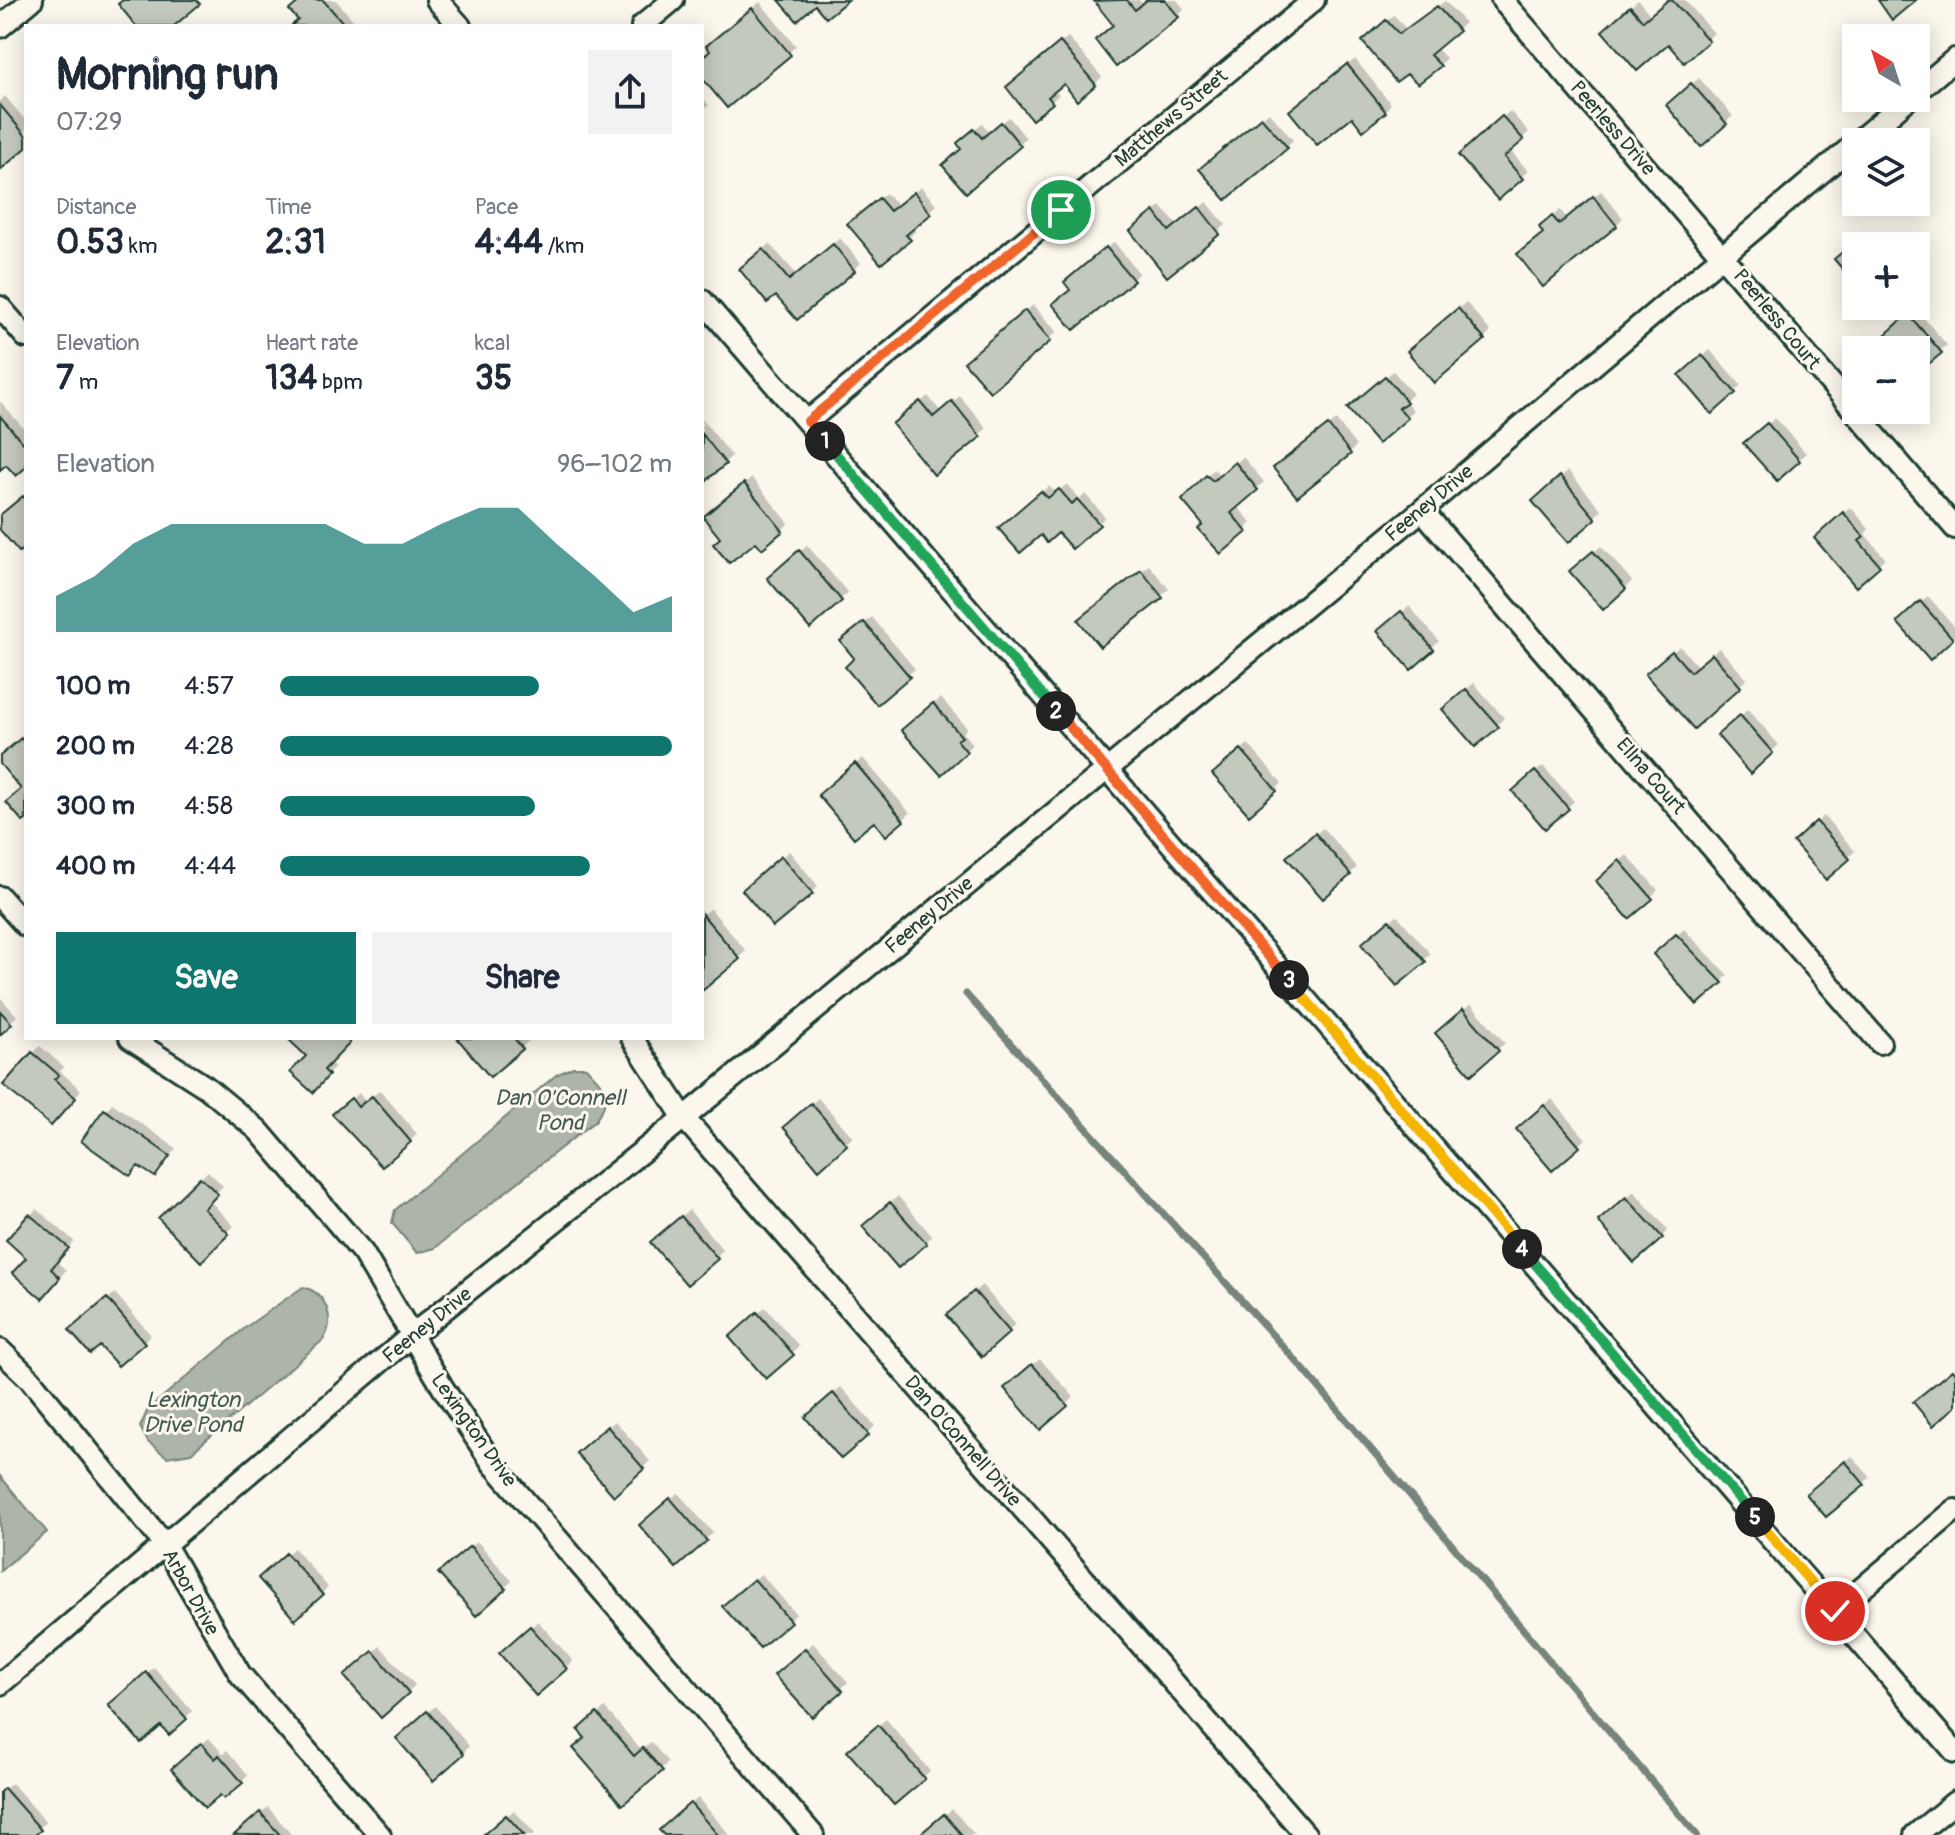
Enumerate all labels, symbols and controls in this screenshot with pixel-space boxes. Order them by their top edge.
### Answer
north arrow [1842,24,1930,112]
map controls [1842,24,1930,424]
text: Morning run [56,48,279,103]
button: share [588,50,672,134]
street label: Matthews Street [1110,63,1233,172]
street label: Peerless Drive [1565,75,1661,181]
text: 07:29 [56,106,122,138]
button: layers [1842,128,1930,216]
pin [1027,176,1095,244]
icon: arrive [1039,188,1083,232]
text: Distance [56,193,136,221]
text: Time [265,193,311,221]
text: Pace [475,193,518,221]
text: 0.53 [56,221,124,264]
text: 2:31 [265,221,326,264]
text: 4:44 [475,221,543,264]
text: km [124,232,158,260]
text: /km [543,232,584,260]
button: + [1842,232,1930,320]
street label: Peerless Court [1728,264,1827,375]
text: Elevation [56,329,140,357]
text: Heart rate [265,329,358,357]
text: kcal [475,329,510,357]
button: − [1842,336,1930,424]
text: 7 [56,357,74,400]
text: 134 [265,357,317,400]
text: 35 [475,357,512,400]
text: m [74,368,98,396]
text: bpm [317,368,363,396]
pin: 1 [805,421,845,461]
text: 1 [821,427,829,455]
text: Elevation [56,448,155,480]
text: 96–102 m [557,448,672,480]
street label: Feeney Drive [1380,459,1478,547]
text: 100 m [56,670,130,702]
text: 4:57 [184,670,234,702]
pin: 2 [1036,691,1076,731]
text: 2 [1050,697,1062,725]
text: 200 m [56,730,135,762]
text: 4:28 [184,730,234,762]
street label: Ellna Court [1611,733,1692,820]
text: 300 m [56,790,135,822]
text: 4:58 [184,790,233,822]
text: 400 m [56,850,135,882]
text: 4:44 [184,850,236,882]
street label: Feeney Drive [880,871,978,959]
button: Save [56,932,356,1024]
button: Share [372,932,672,1024]
pin: 3 [1269,960,1309,1000]
text: 3 [1283,966,1295,994]
water label: Dan O'Connell Pond [495,1084,628,1137]
pin: 4 [1502,1229,1542,1269]
text: 4 [1516,1235,1528,1263]
street label: Feeney Drive [377,1281,477,1369]
street label: Lexington Drive [426,1368,522,1492]
street label: Dan O'Connell Drive [899,1370,1027,1512]
water label: Lexington Drive Pond [144,1386,246,1439]
pin: 5 [1735,1497,1775,1537]
text: 5 [1749,1503,1761,1531]
street label: Arbor Drive [157,1544,225,1640]
pin [1801,1577,1869,1645]
icon: check [1813,1589,1857,1633]

